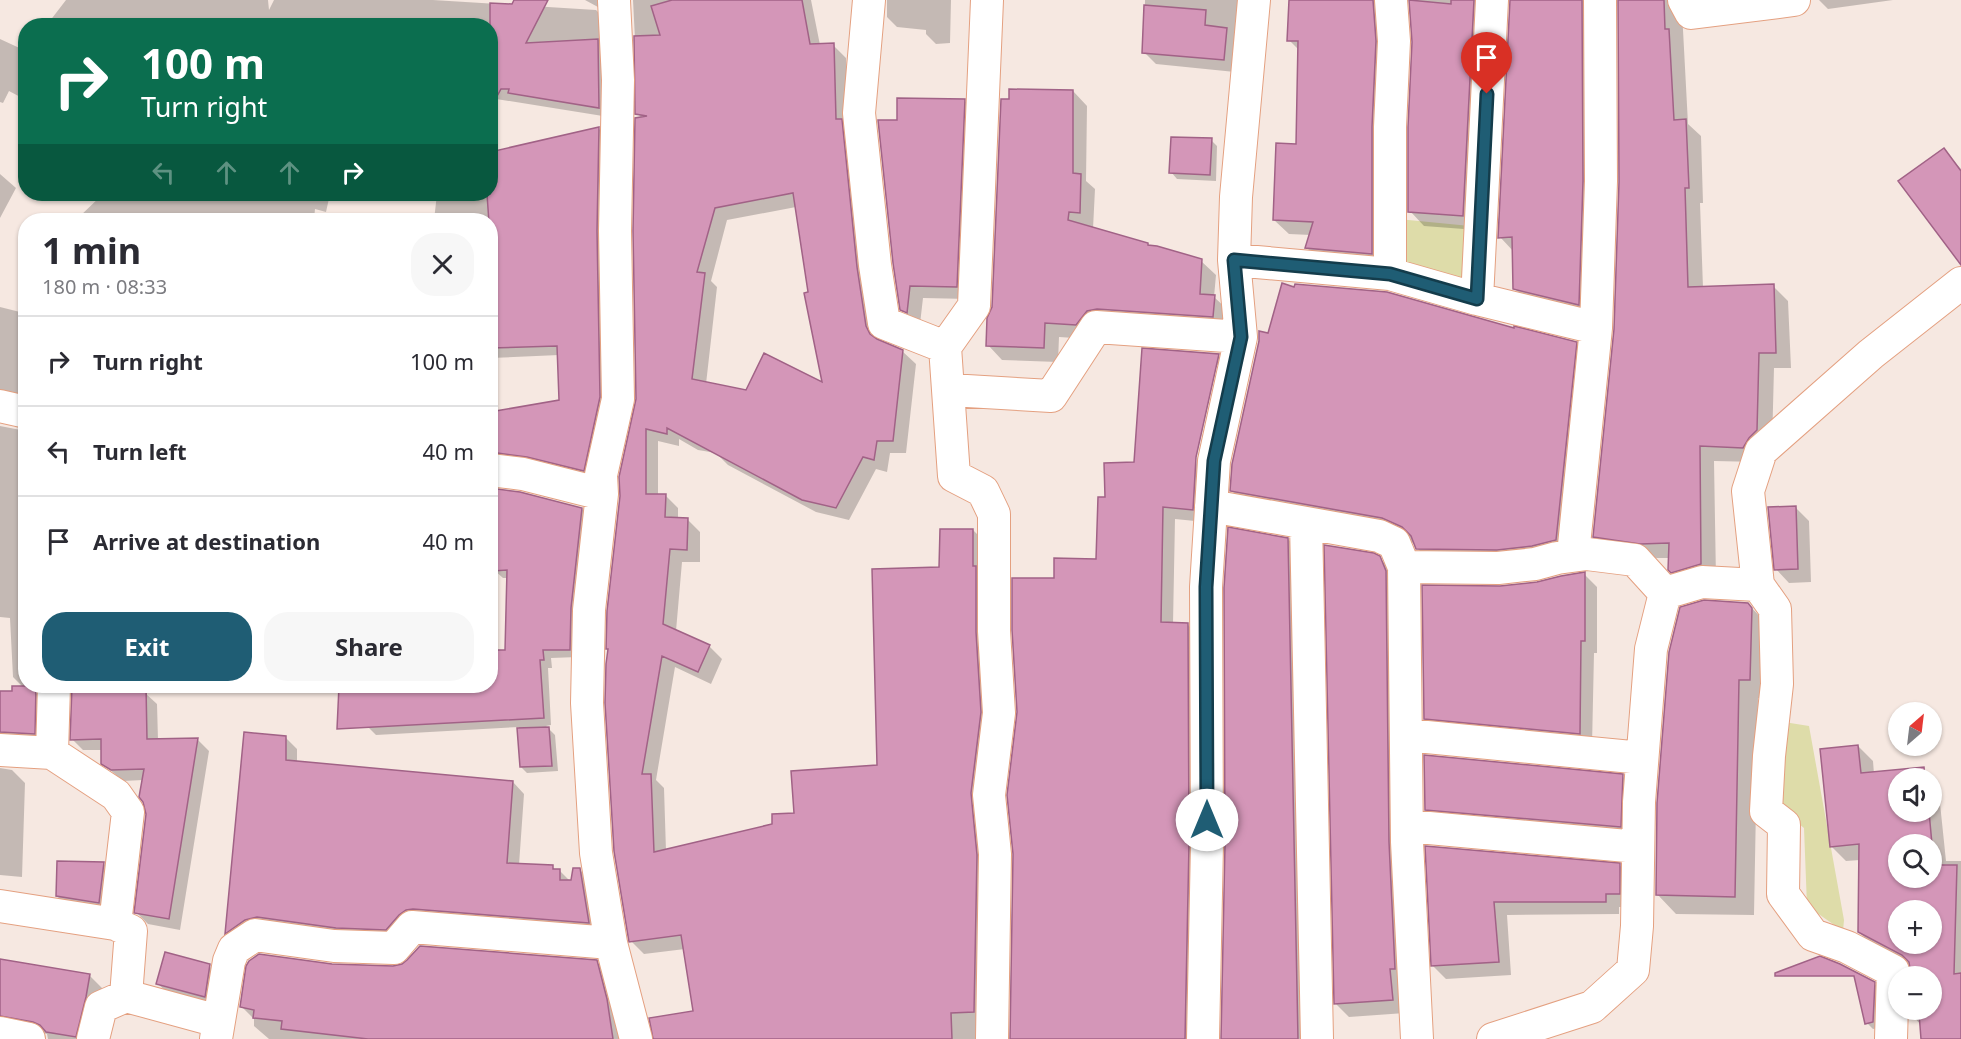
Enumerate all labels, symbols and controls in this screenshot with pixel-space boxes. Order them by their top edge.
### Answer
pin [1461,32,1512,94]
text: 100 m [141,34,265,91]
icon: arrive [1470,41,1503,74]
icon: right [42,42,120,120]
text: Turn right [141,88,267,125]
icon: left [147,156,180,189]
icon: ahead [210,156,243,189]
icon: ahead [273,156,306,189]
icon: right [336,156,369,189]
text: 1 min [42,226,141,275]
button: close [411,233,474,296]
text: 180 m · 08:33 [42,273,167,300]
icon: right [42,345,75,378]
text: Turn right [93,346,203,376]
text: 100 m [410,346,474,376]
icon: left [42,435,75,468]
text: Turn left [93,436,187,466]
text: 40 m [423,436,474,466]
icon: arrive [42,525,75,558]
text: Arrive at destination [93,526,320,556]
text: 40 m [423,526,474,556]
button: Exit [42,612,252,681]
button: Share [264,612,474,681]
north arrow [1888,702,1942,756]
map controls [1888,702,1942,1020]
button: sound [1888,768,1942,822]
position arrow [1175,788,1239,852]
button: search [1888,834,1942,888]
button: + [1888,900,1942,954]
button: − [1888,966,1942,1020]

